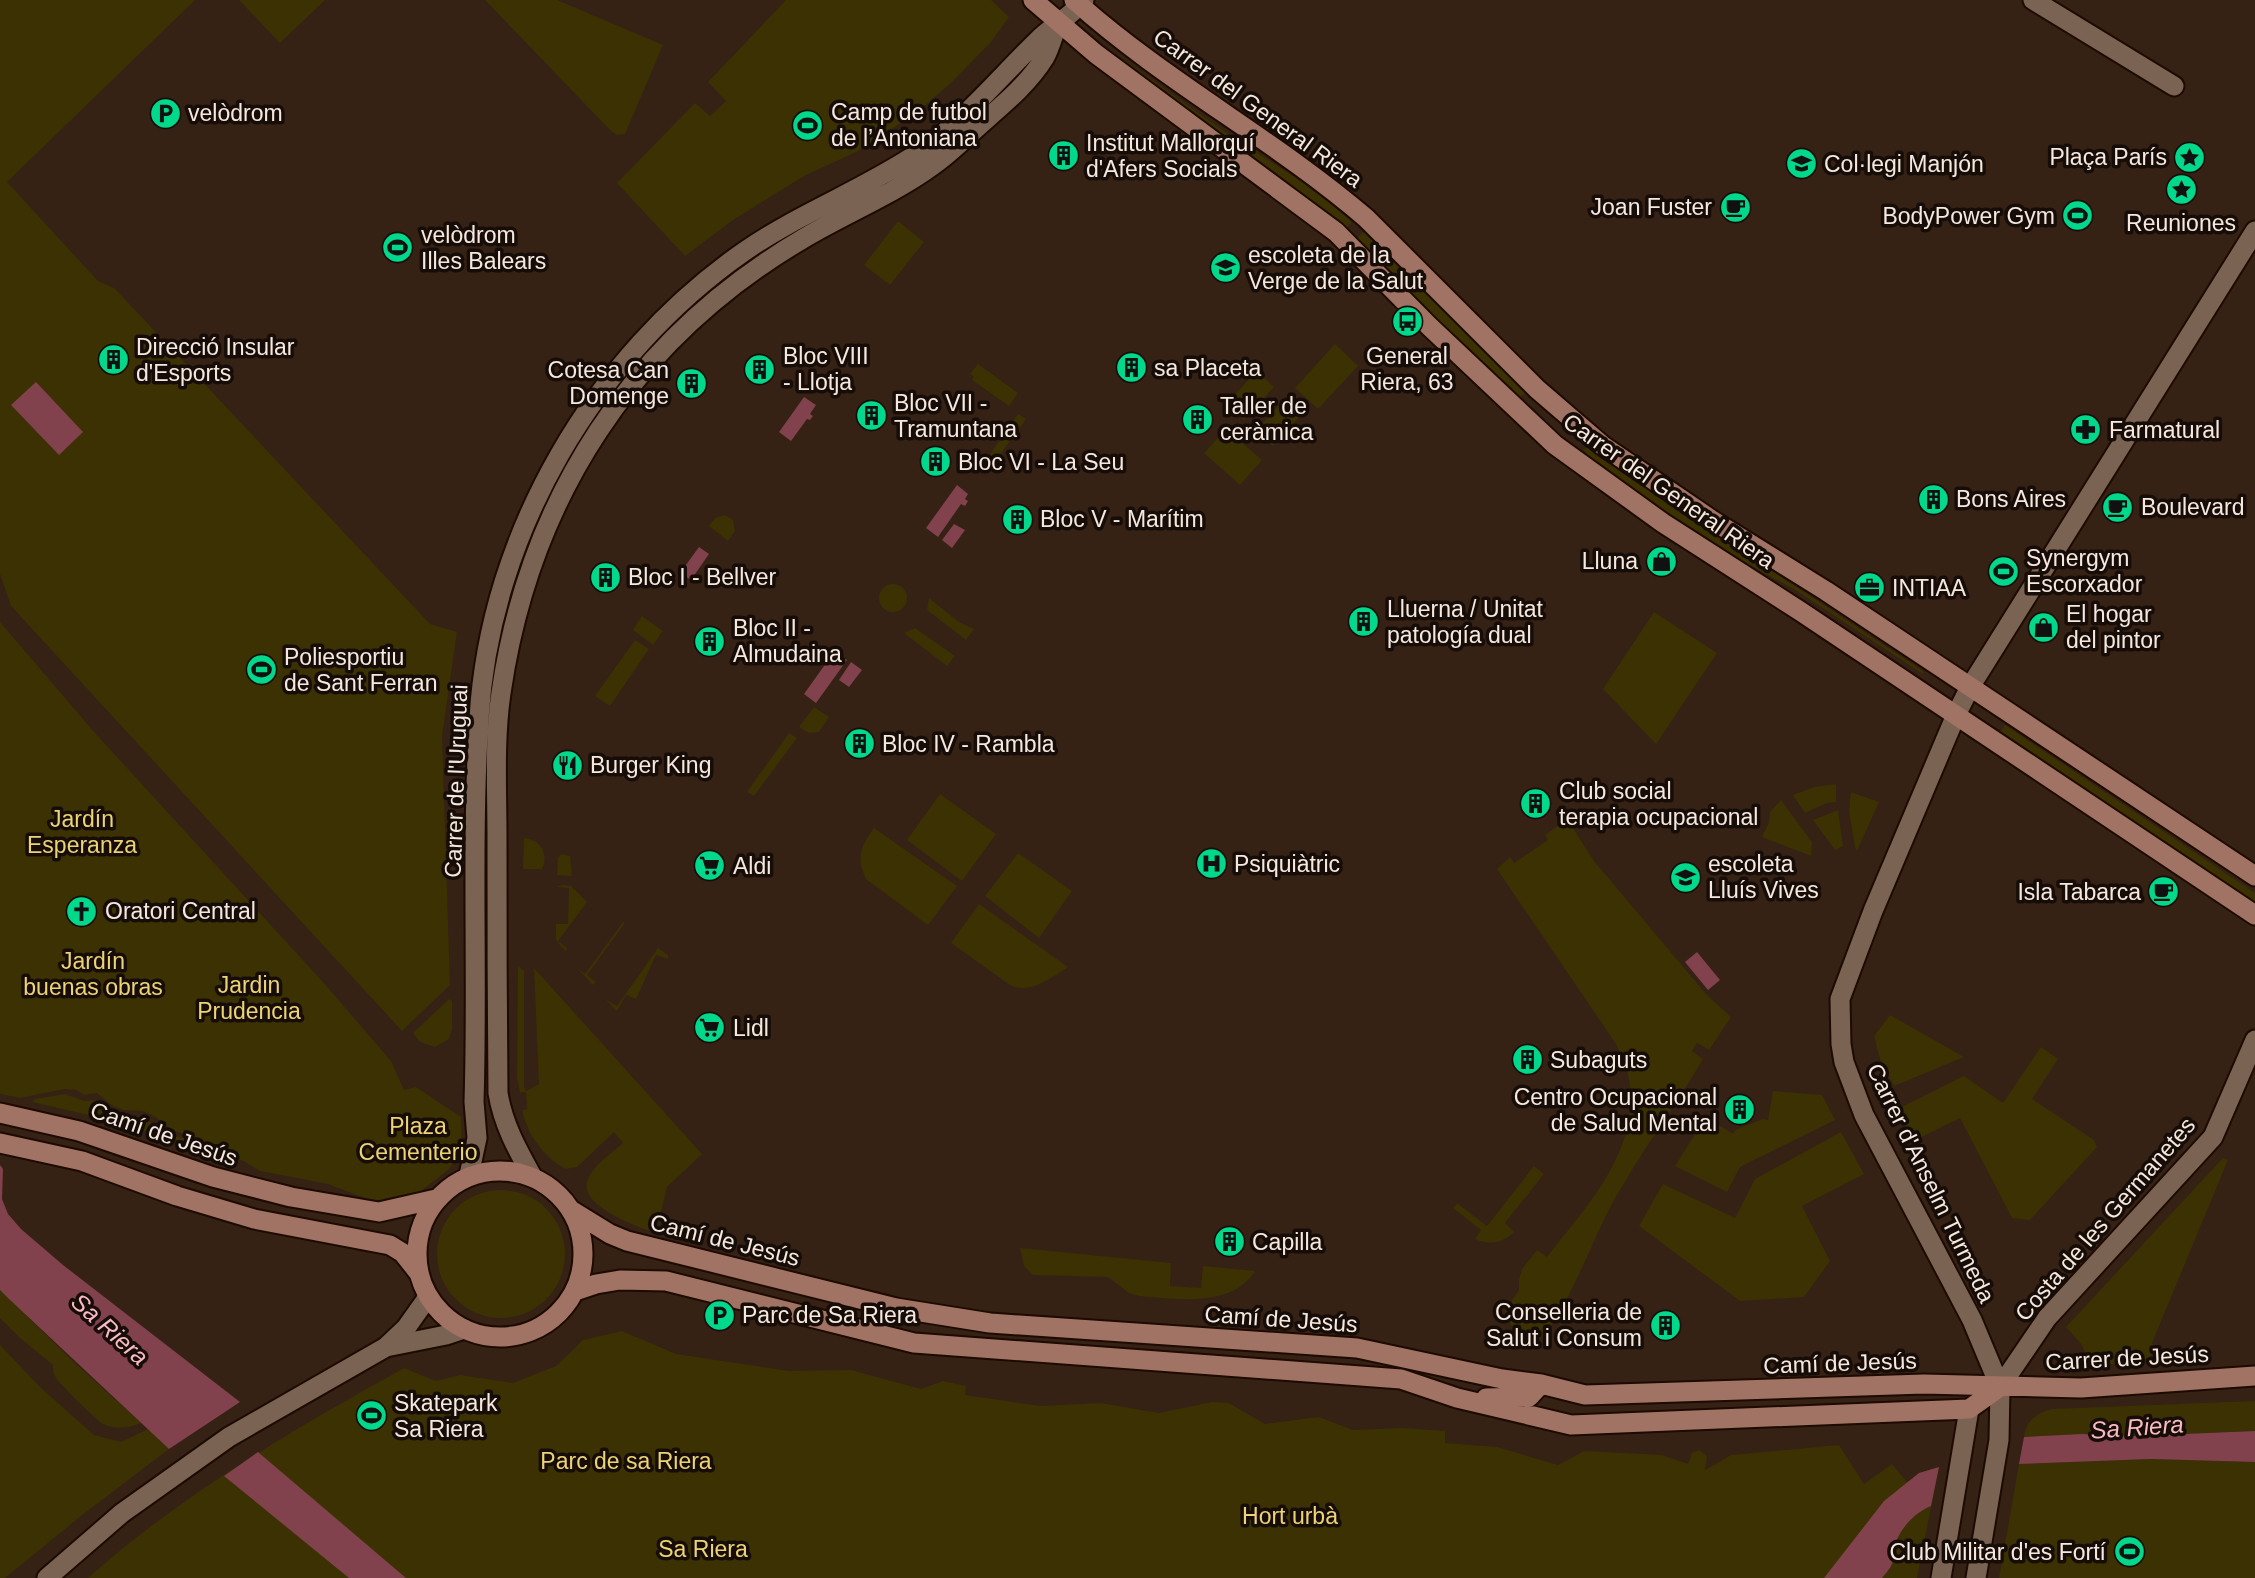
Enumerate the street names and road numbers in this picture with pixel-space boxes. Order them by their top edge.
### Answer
street label: Carrer del General Riera [1148,23,1368,193]
street label: Carrer del General Riera [1558,408,1780,574]
street label: Carrer de l'Uruguai [440,684,472,878]
street label: Carrer d'Anselm Turmeda [1862,1059,2000,1307]
street label: Camí de Jesús [87,1097,241,1171]
street label: Costa de les Germanetes [2010,1112,2200,1326]
street label: Camí de Jesús [647,1209,803,1271]
street label: Camí de Jesús [1204,1301,1358,1337]
street label: Carrer de Jesús [2045,1341,2209,1375]
street label: Camí de Jesús [1763,1347,1917,1379]

